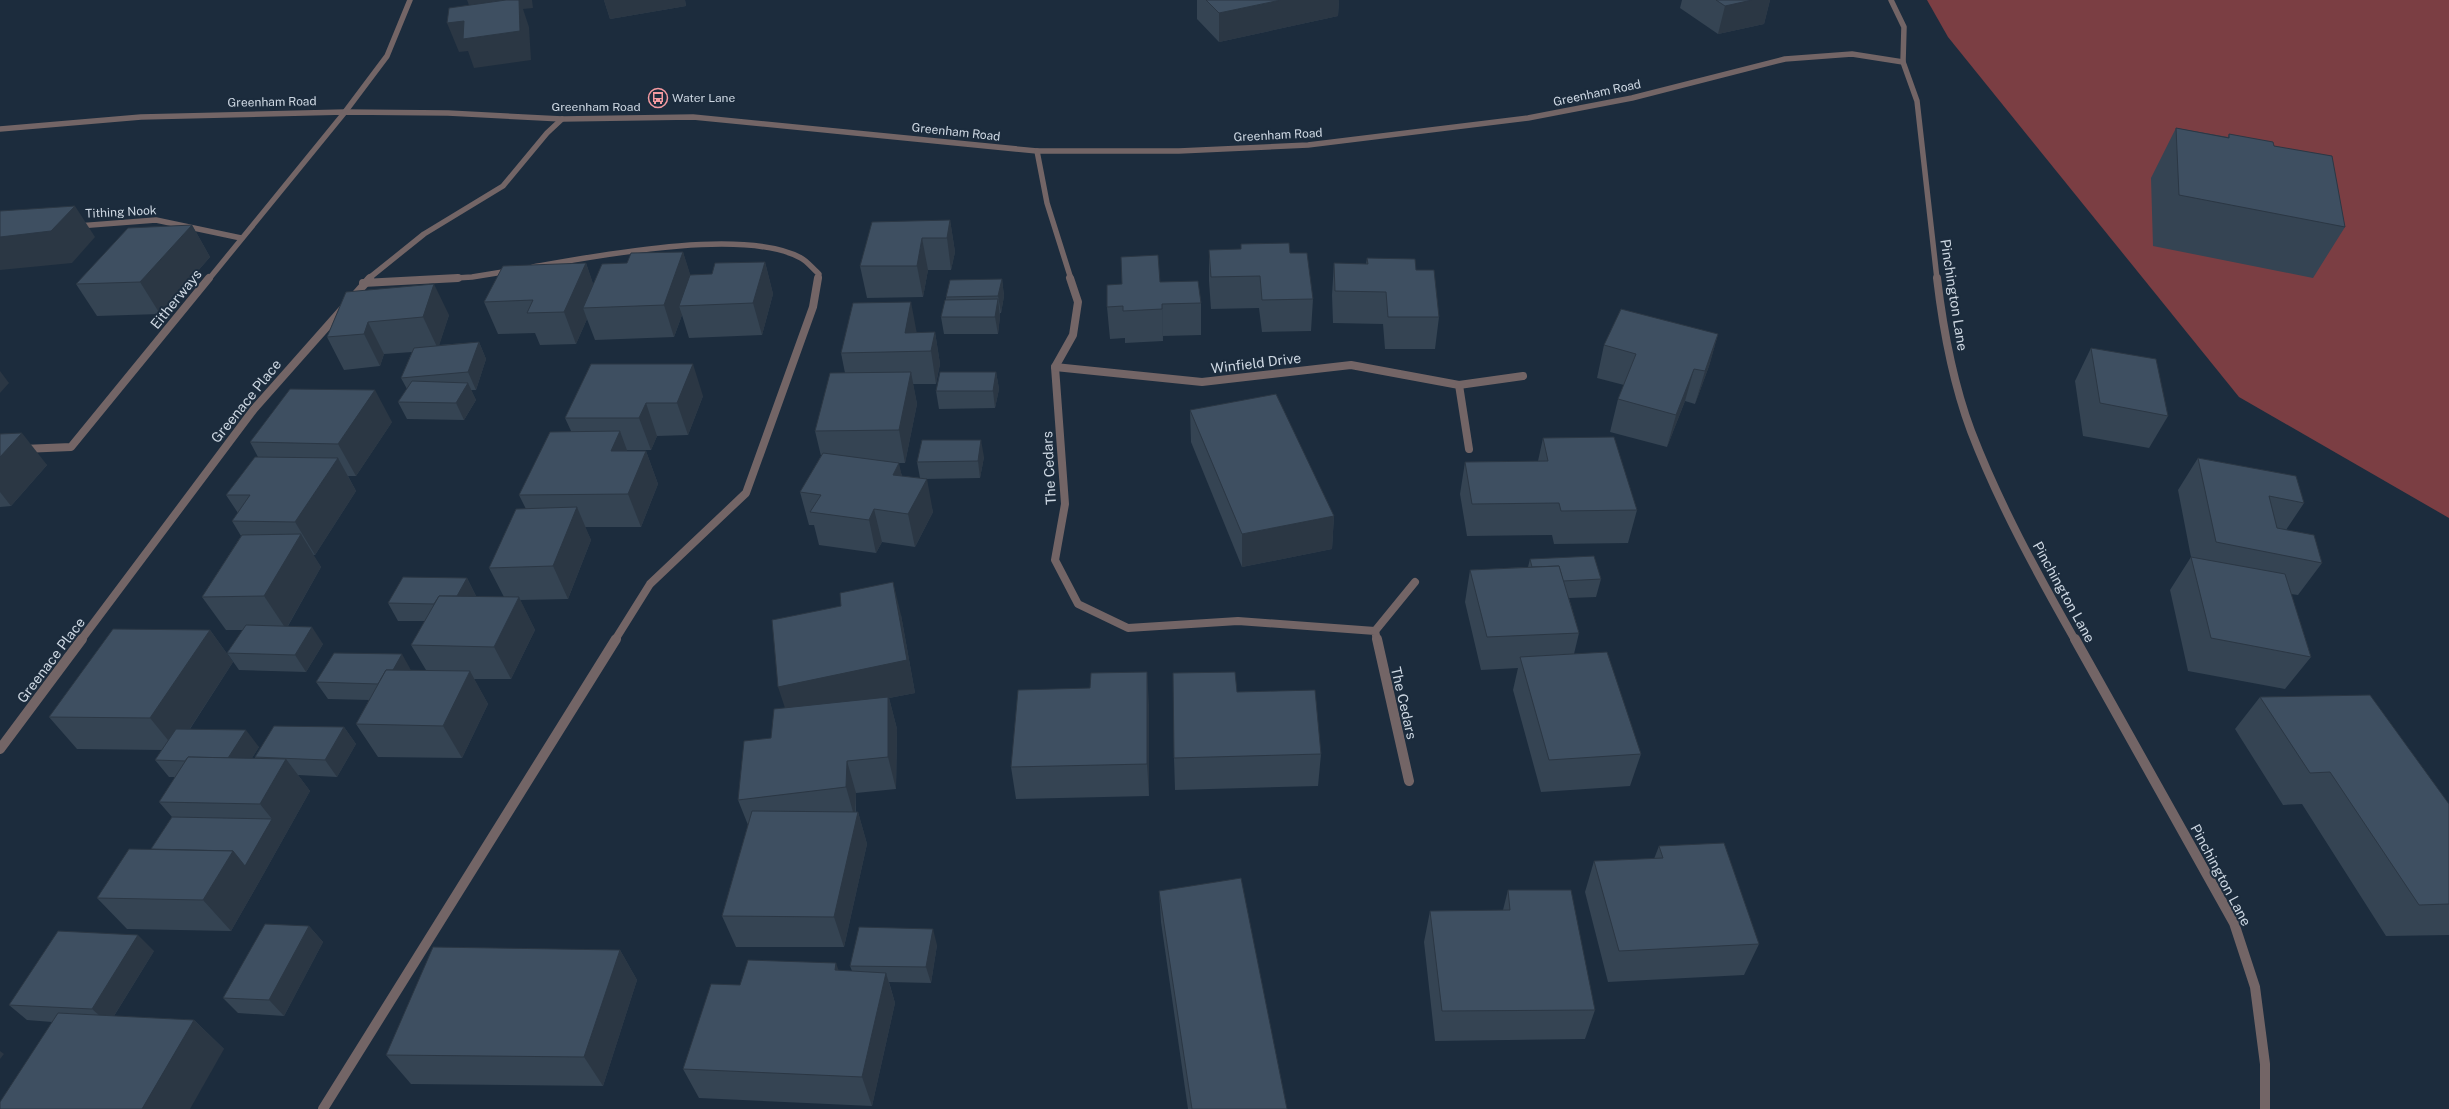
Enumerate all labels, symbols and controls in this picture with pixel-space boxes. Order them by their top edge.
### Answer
street label: Greenham Road [1552,77,1642,109]
bus stop icon: Water Lane [647,87,669,109]
place label: Water Lane [672,91,736,105]
street label: Greenham Road [227,94,317,110]
street label: Greenham Road [551,100,641,114]
street label: Greenham Road [911,120,1001,144]
street label: Greenham Road [1233,126,1323,144]
street label: Tithing Nook [85,203,157,221]
street label: Pinchington Lane [1937,238,1971,352]
street label: Eitherways [147,266,205,332]
street label: Winfield Drive [1210,350,1302,376]
street label: Greenace Place [208,356,284,446]
street label: The Cedars [1039,431,1059,505]
street label: Pinchington Lane [2030,539,2098,645]
street label: Greenace Place [14,614,88,706]
street label: The Cedars [1388,665,1420,741]
street label: Pinchington Lane [2187,821,2255,929]

